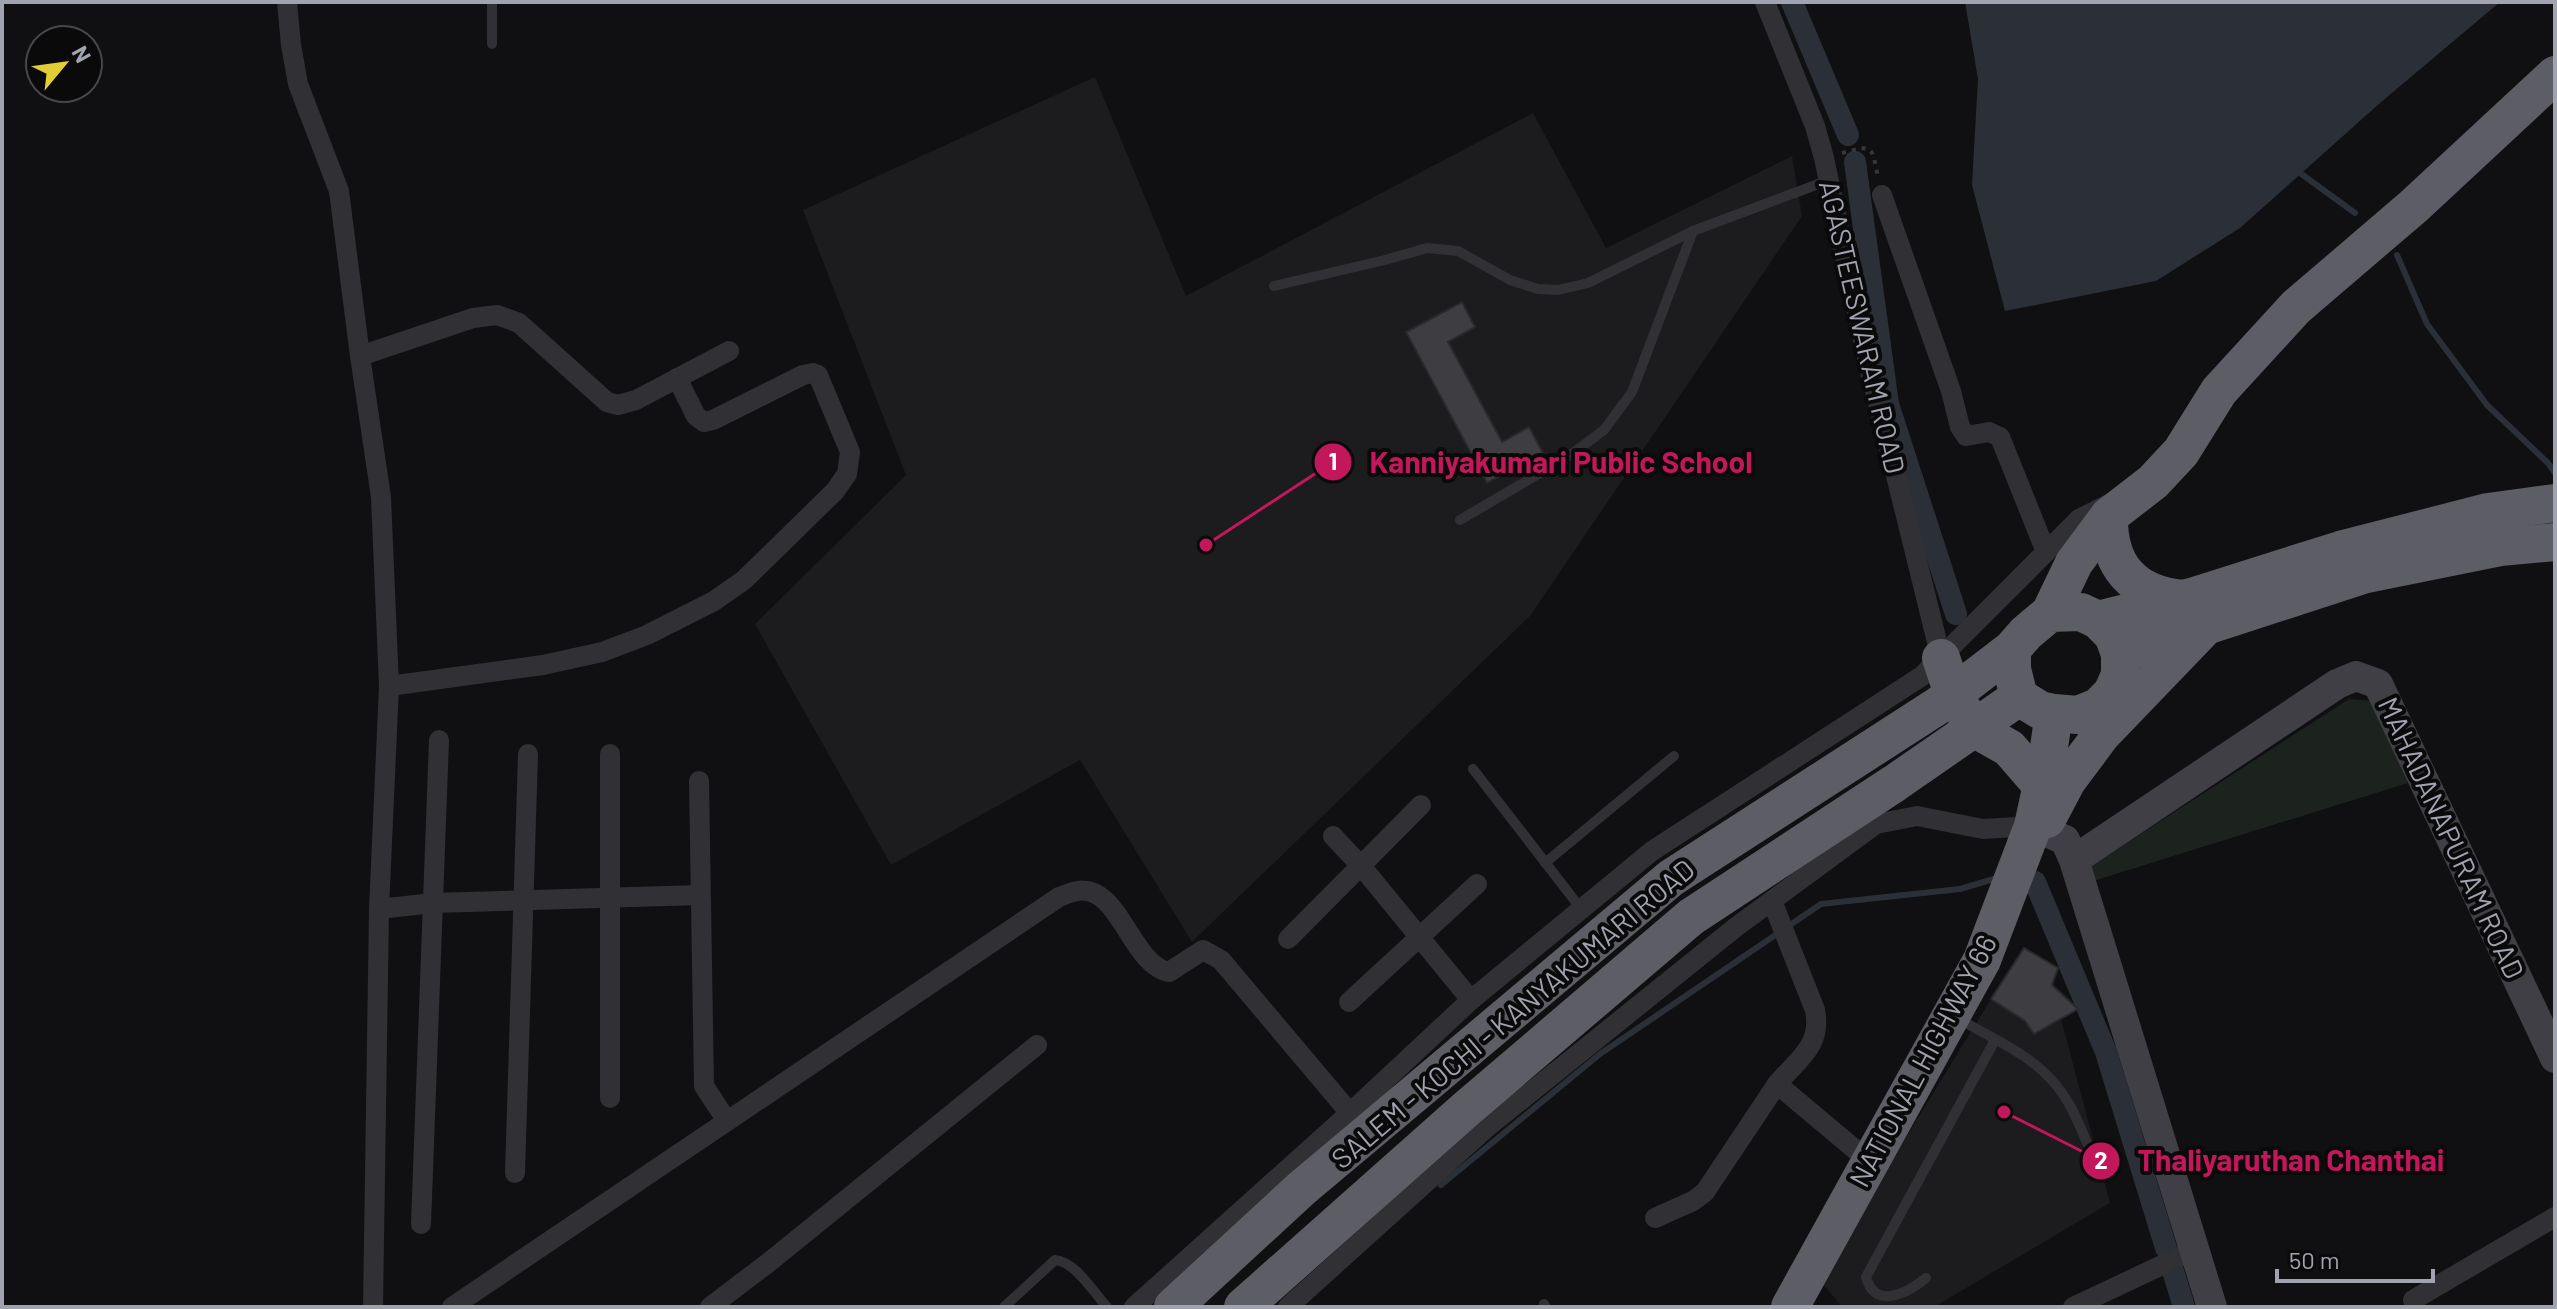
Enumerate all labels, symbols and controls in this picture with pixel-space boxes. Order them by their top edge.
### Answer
north arrow [24,24,104,104]
text: N [67,41,97,67]
street label: AGASTEESWARAM ROAD [1813,177,1913,477]
callout: Kanniyakumari Public School [1313,435,1768,489]
text: Kanniyakumari Public School [1370,443,1752,479]
text: 1 [1329,446,1337,475]
street label: MAHADANAPURAM ROAD [2372,692,2532,984]
street label: SALEM - KOCHI - KANYAKUMARI ROAD [1324,851,1701,1175]
street label: NATIONAL HIGHWAY 66 [1841,929,2003,1192]
callout: Thaliyaruthan Chanthai [2081,1134,2460,1188]
text: Thaliyaruthan Chanthai [2137,1141,2445,1177]
text: 2 [2094,1145,2108,1174]
scale bar [2277,1233,2433,1283]
text: 50 m [2289,1245,2340,1274]

